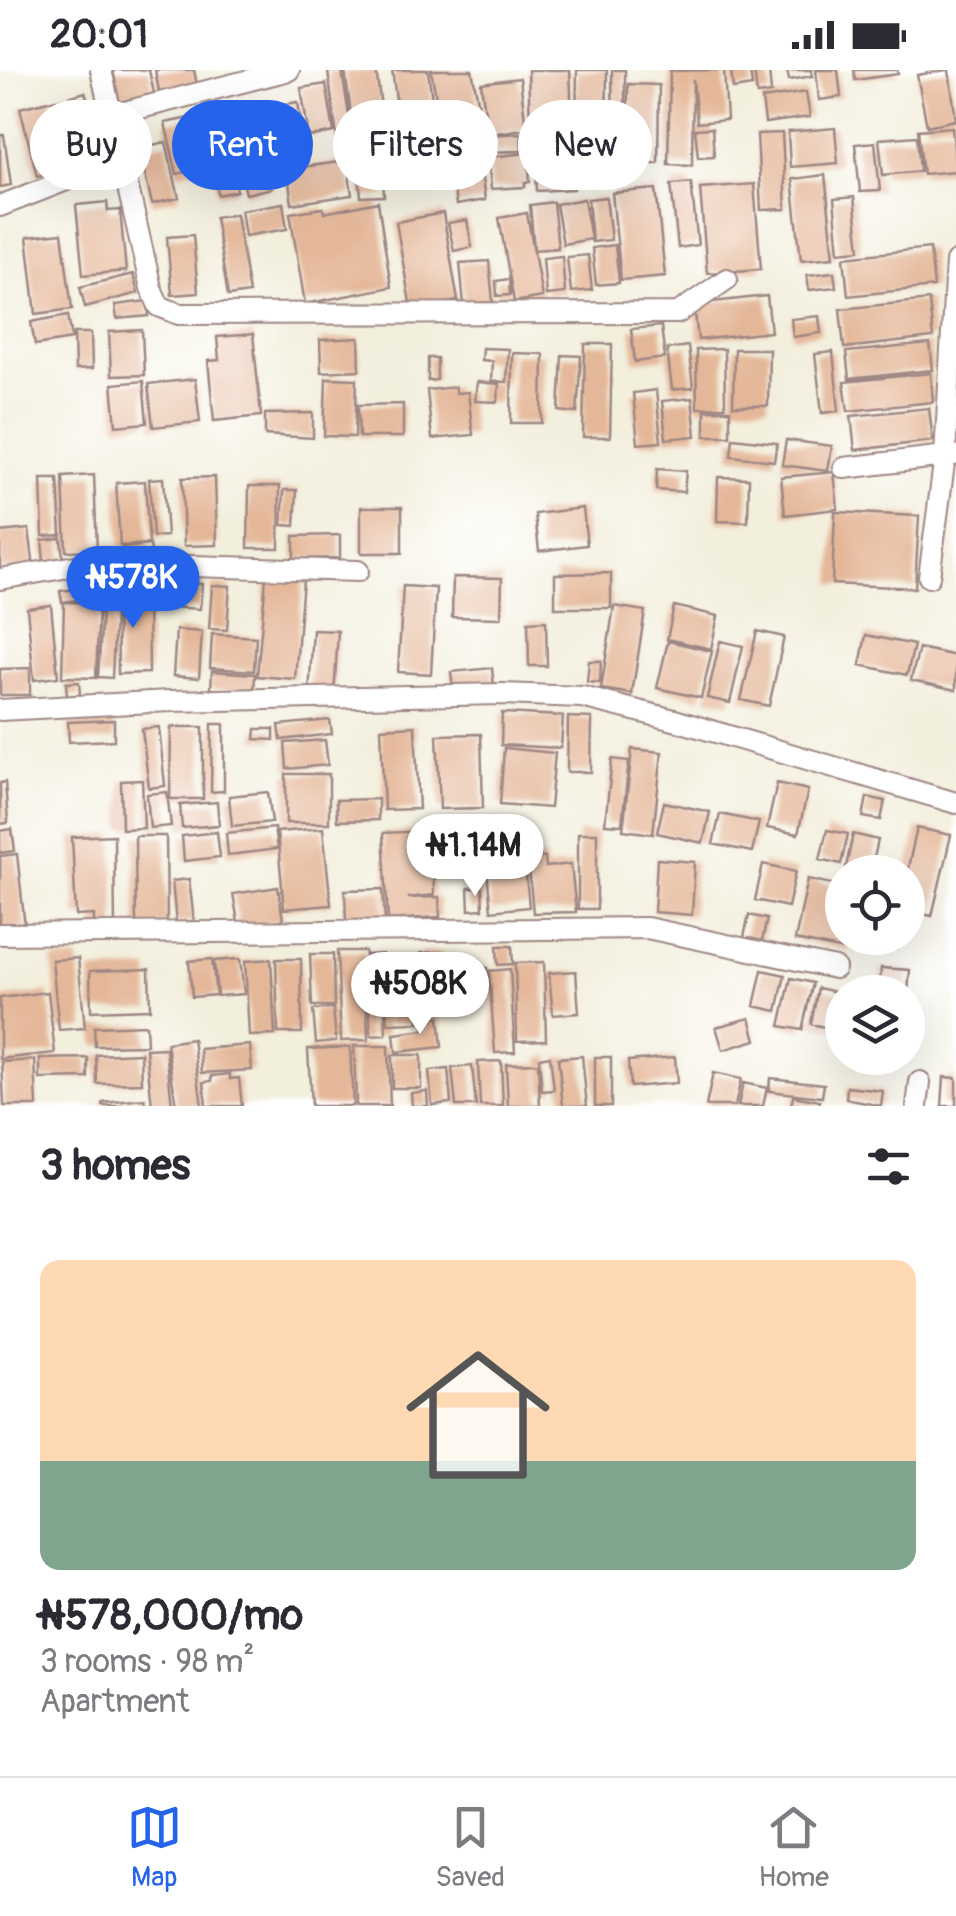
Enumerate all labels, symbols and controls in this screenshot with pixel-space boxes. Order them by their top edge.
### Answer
text: 20:01 [50,11,148,59]
chip: Buy [30,100,152,190]
chip: Rent [172,100,313,190]
chip: Filters [333,100,498,190]
chip: New [518,100,652,190]
pin: ₦578K [63,546,203,631]
text: ₦578K [89,558,177,598]
pin: ₦1.14M [394,814,556,899]
text: ₦1.14M [429,826,521,866]
map controls [825,855,925,1075]
button: locate [825,855,925,955]
pin: ₦508K [350,952,490,1037]
text: ₦508K [373,964,467,1004]
button: layers [825,975,925,1075]
icon: filters [861,1139,916,1194]
text: 3 homes [40,1140,190,1192]
icon: home [388,1325,568,1505]
text: ₦578,000/mo [40,1590,303,1642]
text: 3 rooms · 98 m² [40,1642,254,1682]
text: Apartment [40,1682,189,1722]
tab: Map [127,1800,182,1895]
tab: Saved [435,1800,505,1895]
tab: Home [759,1800,829,1895]

